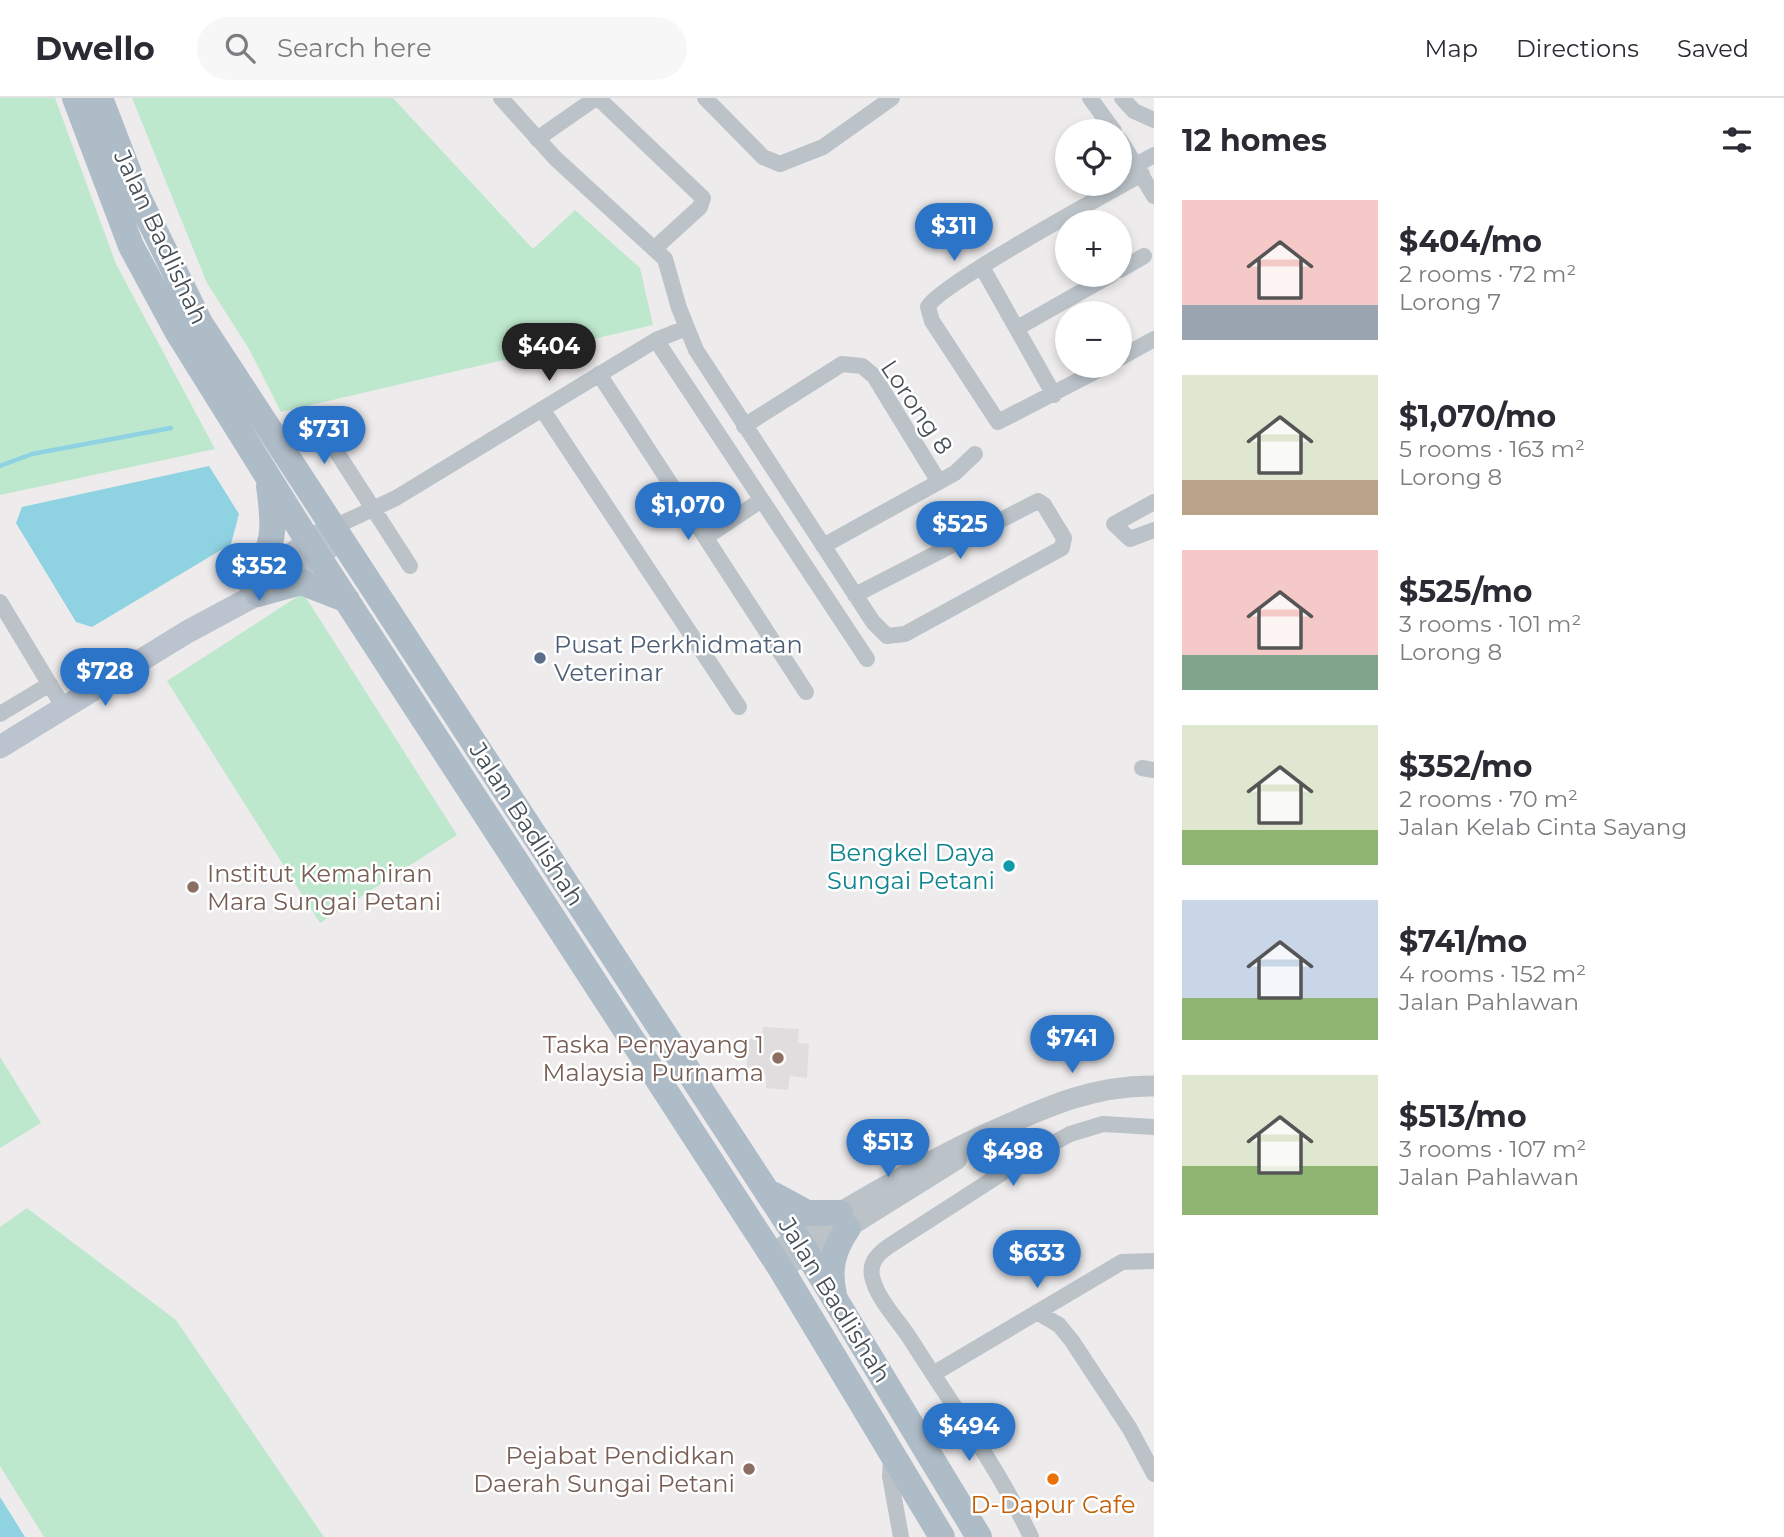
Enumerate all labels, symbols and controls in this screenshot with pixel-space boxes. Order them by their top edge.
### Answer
search box [197,17,687,80]
text: Dwello [35,28,155,68]
icon: search [221,29,259,67]
text: Search here [277,32,432,64]
text: Map [1425,34,1478,63]
text: Directions [1516,34,1639,63]
text: Saved [1677,34,1749,63]
map controls [1055,119,1132,378]
button: locate [1055,119,1132,196]
icon: filters [1718,121,1756,159]
text: 12 homes [1182,122,1327,159]
street label: Jalan Badlishah [107,144,214,329]
pin: $311 [913,204,995,263]
button: + [1055,210,1132,287]
text: $311 [931,212,977,240]
text: $404/mo [1399,223,1542,260]
icon: home [1238,228,1322,312]
text: 2 rooms · 72 m² [1399,260,1576,288]
text: Lorong 7 [1399,288,1501,316]
button: − [1055,301,1132,378]
pin: $404 [508,324,590,383]
text: $404 [518,332,580,360]
street label: Lorong 8 [875,354,959,460]
text: $1,070/mo [1399,398,1556,435]
icon: home [1238,403,1322,487]
pin: $731 [283,406,365,466]
text: $731 [298,415,350,443]
text: 5 rooms · 163 m² [1399,435,1585,463]
text: Lorong 8 [1399,463,1502,491]
pin: $1,070 [631,482,745,542]
text: $1,070 [651,491,725,519]
pin: $525 [919,502,1001,561]
text: $525 [932,510,988,538]
pin: $352 [218,544,300,603]
text: $352 [231,552,287,580]
text: $525/mo [1399,573,1532,610]
icon: home [1238,578,1322,662]
text: 3 rooms · 101 m² [1399,610,1581,638]
place label: Pusat Perkhidmatan Veterinar [554,630,803,687]
text: Lorong 8 [1399,638,1502,666]
pin: $728 [64,648,146,708]
marker: Pusat Perkhidmatan Veterinar [532,650,548,666]
text: $728 [76,657,134,685]
street label: Jalan Badlishah [463,736,591,911]
text: $352/mo [1399,748,1532,785]
icon: home [1238,753,1322,837]
text: 2 rooms · 70 m² [1399,785,1578,813]
text: Jalan Kelab Cinta Sayang [1399,813,1687,841]
place label: Bengkel Daya Sungai Petani [827,838,995,895]
marker: Bengkel Daya Sungai Petani [1001,858,1017,874]
place label: Institut Kemahiran Mara Sungai Petani [207,859,441,916]
marker: Institut Kemahiran Mara Sungai Petani [185,879,201,895]
text: $741/mo [1399,923,1527,960]
icon: home [1238,928,1322,1012]
text: 4 rooms · 152 m² [1399,960,1586,988]
text: Jalan Pahlawan [1399,988,1579,1016]
pin: $741 [1031,1016,1113,1075]
text: $741 [1046,1024,1098,1052]
place label: Taska Penyayang 1 Malaysia Purnama [542,1030,764,1087]
marker: Taska Penyayang 1 Malaysia Purnama [770,1050,786,1066]
text: $513/mo [1399,1098,1527,1135]
icon: home [1238,1103,1322,1187]
pin: $513 [847,1119,929,1179]
text: $513 [863,1128,914,1156]
pin: $498 [972,1128,1054,1188]
text: 3 rooms · 107 m² [1399,1135,1586,1163]
text: $498 [983,1137,1043,1165]
text: Jalan Pahlawan [1399,1163,1579,1191]
street label: Jalan Badlishah [772,1211,897,1388]
pin: $633 [996,1230,1078,1290]
text: $633 [1009,1239,1065,1267]
pin: $494 [928,1404,1010,1463]
text: $494 [938,1412,1000,1440]
place label: Pejabat Pendidkan Daerah Sungai Petani [473,1441,735,1498]
marker: Pejabat Pendidkan Daerah Sungai Petani [741,1461,757,1477]
marker: D-Dapur Cafe [1045,1471,1061,1487]
place label: D-Dapur Cafe [971,1490,1135,1519]

